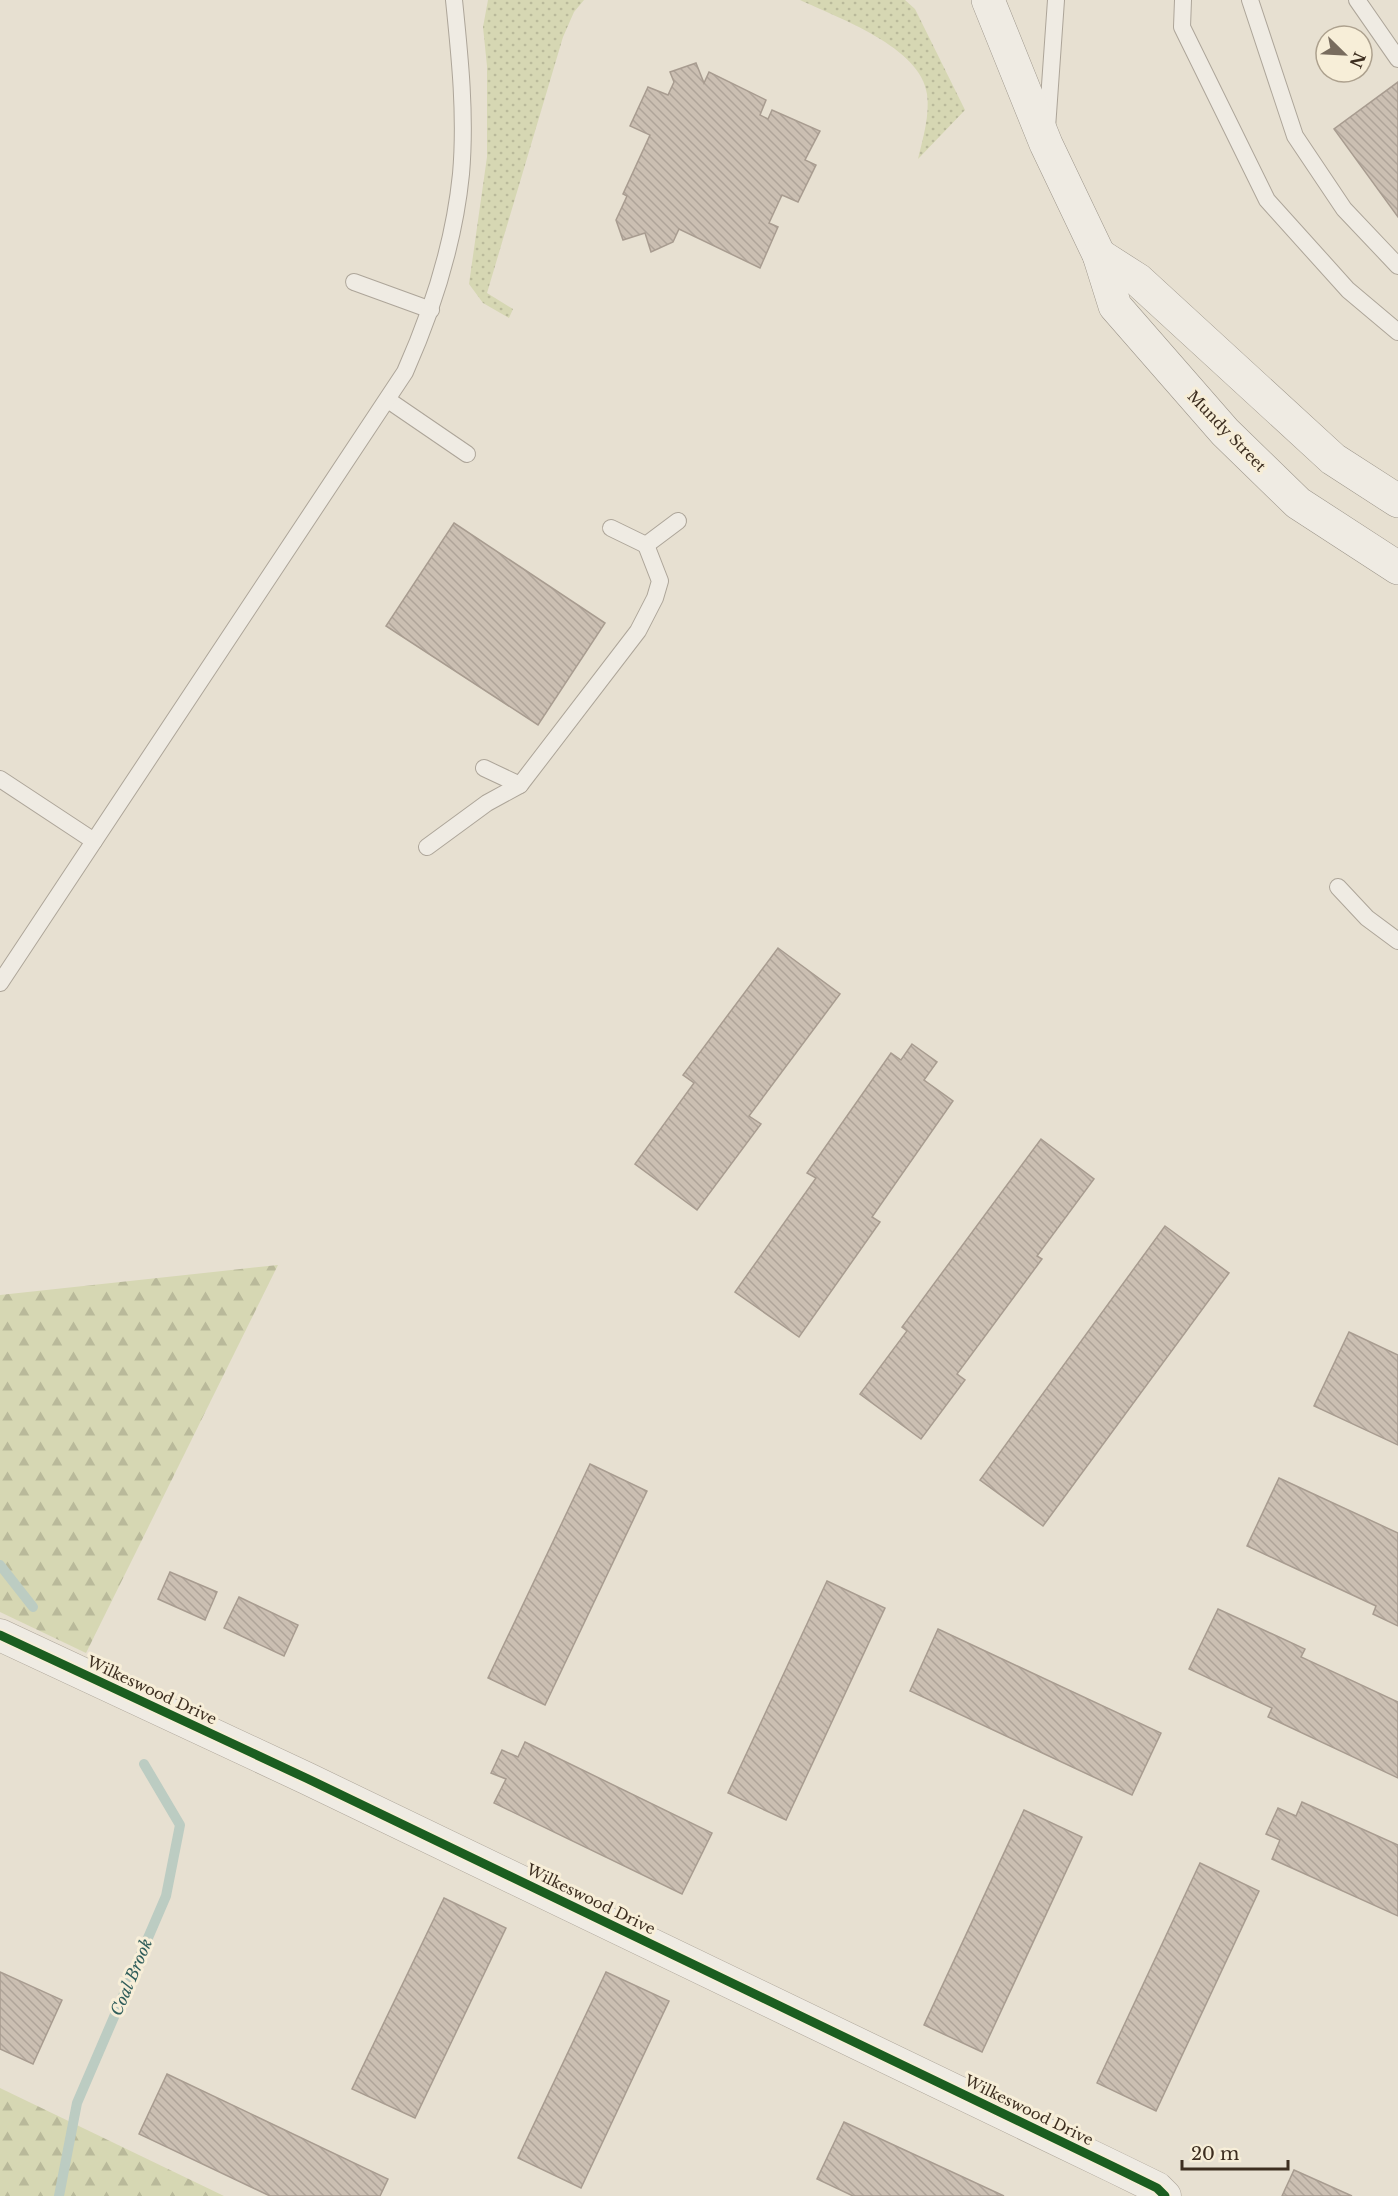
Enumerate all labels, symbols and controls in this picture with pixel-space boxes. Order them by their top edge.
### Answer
north arrow [1314,24,1374,84]
text: N [1346,49,1370,71]
street label: Mundy Street [1184,387,1271,476]
street label: Wilkeswood Drive [83,1651,220,1728]
street label: Wilkeswood Drive [523,1859,659,1938]
water label: Coal Brook [106,1936,156,2018]
street label: Wilkeswood Drive [961,2070,1097,2149]
scale bar [1182,2133,1288,2171]
text: 20 m [1191,2143,1239,2165]

